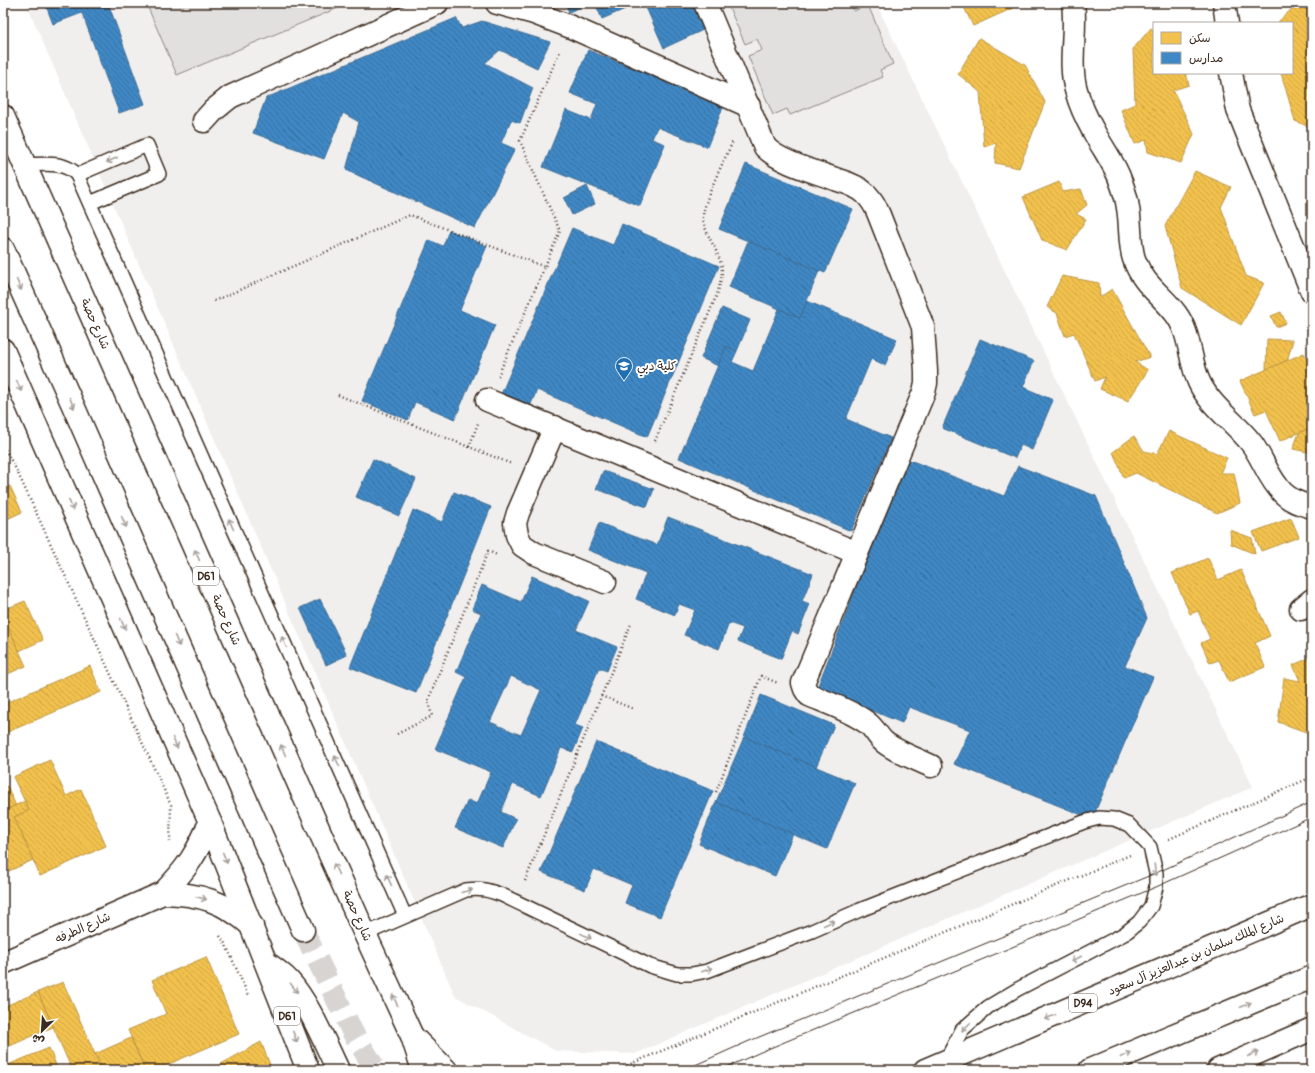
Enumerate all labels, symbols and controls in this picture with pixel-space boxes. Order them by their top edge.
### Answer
legend [1153,22,1293,74]
text: سكن [1189,31,1211,46]
text: مدارس [1189,51,1223,66]
one-way arrow [106,157,118,164]
one-way arrow [16,278,23,290]
street label: شارع حصة [76,296,113,352]
school or university icon: كلية دبي [614,356,634,381]
place label: كلية دبي [637,359,676,377]
one-way arrow [15,379,23,391]
one-way arrow [69,397,76,409]
one-way arrow [68,498,75,510]
one-way arrow [121,516,129,528]
one-way arrow [227,518,235,530]
one-way arrow [193,549,200,561]
road number: D61 [193,567,219,585]
street label: شارع حصة [207,592,244,648]
one-way arrow [120,617,127,629]
one-way arrow [173,635,181,647]
one-way arrow [280,637,287,649]
one-way arrow [172,736,180,748]
one-way arrow [279,745,287,757]
one-way arrow [332,756,340,768]
one-way arrow [221,852,229,864]
one-way arrow [332,863,339,875]
one-way arrow [1151,863,1159,876]
one-way arrow [385,875,392,887]
one-way arrow [460,886,473,894]
street label: شارع حصة [338,888,375,944]
one-way arrow [194,894,207,902]
street label: شارع الطرفه [53,909,113,948]
street label: شارع الملك سلمان بن عبدالعزيز آل سعود [1106,911,1287,1000]
one-way arrow [822,919,834,927]
one-way arrow [580,933,592,940]
one-way arrow [1070,956,1082,963]
one-way arrow [701,966,714,973]
one-way arrow [290,983,299,993]
road number: D94 [1069,994,1097,1012]
one-way arrow [391,995,398,1007]
one-way arrow [1239,1000,1251,1008]
road number: D61 [274,1007,300,1025]
north arrow [22,1011,62,1051]
one-way arrow [1044,1014,1056,1021]
one-way arrow [961,1022,971,1032]
text: ش [30,1031,46,1048]
one-way arrow [292,1031,300,1043]
one-way arrow [1247,1050,1259,1058]
one-way arrow [1119,1051,1131,1058]

